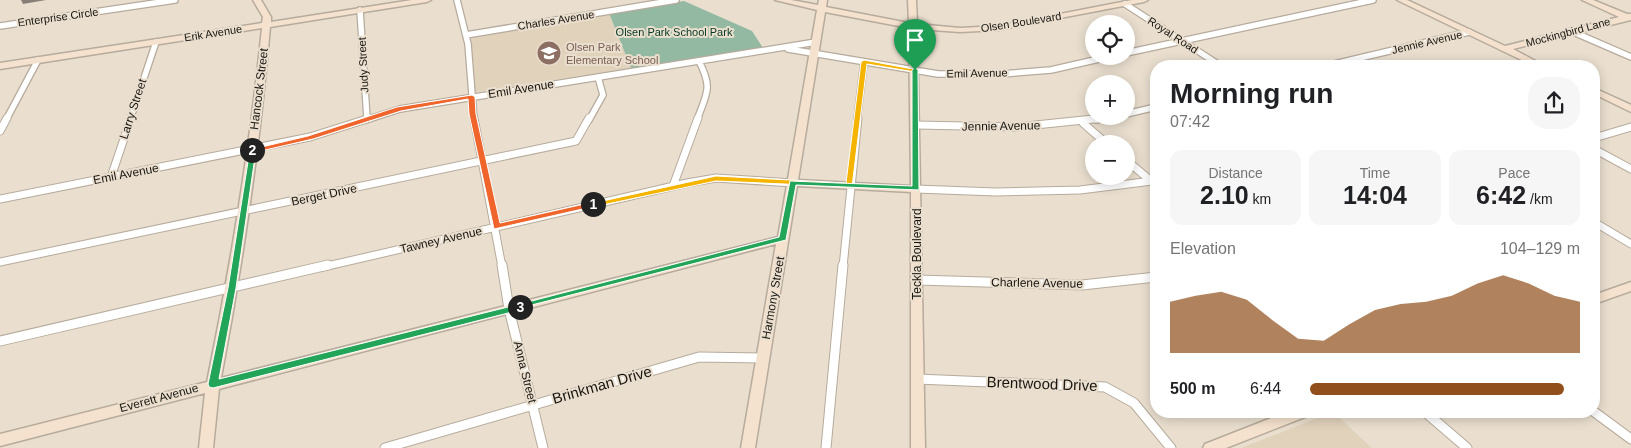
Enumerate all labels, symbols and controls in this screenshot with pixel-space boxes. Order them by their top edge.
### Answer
street label: Enterprise Circle [17,5,99,29]
street label: Charles Avenue [517,8,595,32]
street label: Olsen Boulevard [980,10,1062,34]
street label: Royal Road [1146,14,1200,56]
map controls [1085,15,1135,185]
button: locate [1085,15,1135,65]
street label: Mockingbird Lane [1525,15,1611,49]
pin [894,19,936,70]
street label: Erik Avenue [183,22,243,44]
park label: Olsen Park School Park [616,26,733,38]
icon: arrive [901,26,929,54]
street label: Jennie Avenue [1391,28,1463,56]
street label: Judy Street [356,37,370,93]
school or university icon: Olsen Park Elementary School [536,40,562,66]
place label: Olsen Park Elementary School [566,41,658,66]
street label: Hancock Street [247,47,271,131]
street label: Emil Avenue [946,66,1008,80]
button: + [1085,75,1135,125]
street label: Larry Street [117,76,150,141]
street label: Emil Avenue [487,77,555,101]
button: share [1528,77,1580,129]
text: Morning run [1170,78,1333,109]
text: 07:42 [1170,113,1210,130]
street label: Jennie Avenue [962,118,1041,134]
button: − [1085,135,1135,185]
pin: 2 [240,138,264,162]
text: 2 [249,142,256,158]
street label: Emil Avenue [92,161,160,187]
text: Distance [1208,165,1263,181]
text: Time [1360,165,1390,181]
text: Pace [1498,165,1530,181]
street label: Berget Drive [290,181,358,209]
text: 2.10 [1200,181,1249,209]
text: 14:04 [1343,181,1407,209]
text: 6:42 [1476,181,1526,209]
text: km [1249,191,1271,207]
text: /km [1526,191,1553,207]
pin: 1 [580,192,606,216]
text: 1 [590,196,597,212]
street label: Teckla Boulevard [910,208,924,300]
street label: Tawney Avenue [399,224,484,256]
text: Elevation [1170,240,1236,257]
text: 104–129 m [1500,240,1580,257]
street label: Harmony Street [759,255,787,341]
street label: Charlene Avenue [991,275,1083,291]
pin: 3 [508,294,532,320]
text: 3 [517,299,524,315]
street label: Anna Street [511,340,540,405]
street label: Brinkman Drive [550,362,653,407]
street label: Brentwood Drive [986,373,1098,394]
text: 500 m [1170,380,1215,397]
text: 6:44 [1250,380,1281,397]
street label: Everett Avenue [118,381,200,415]

